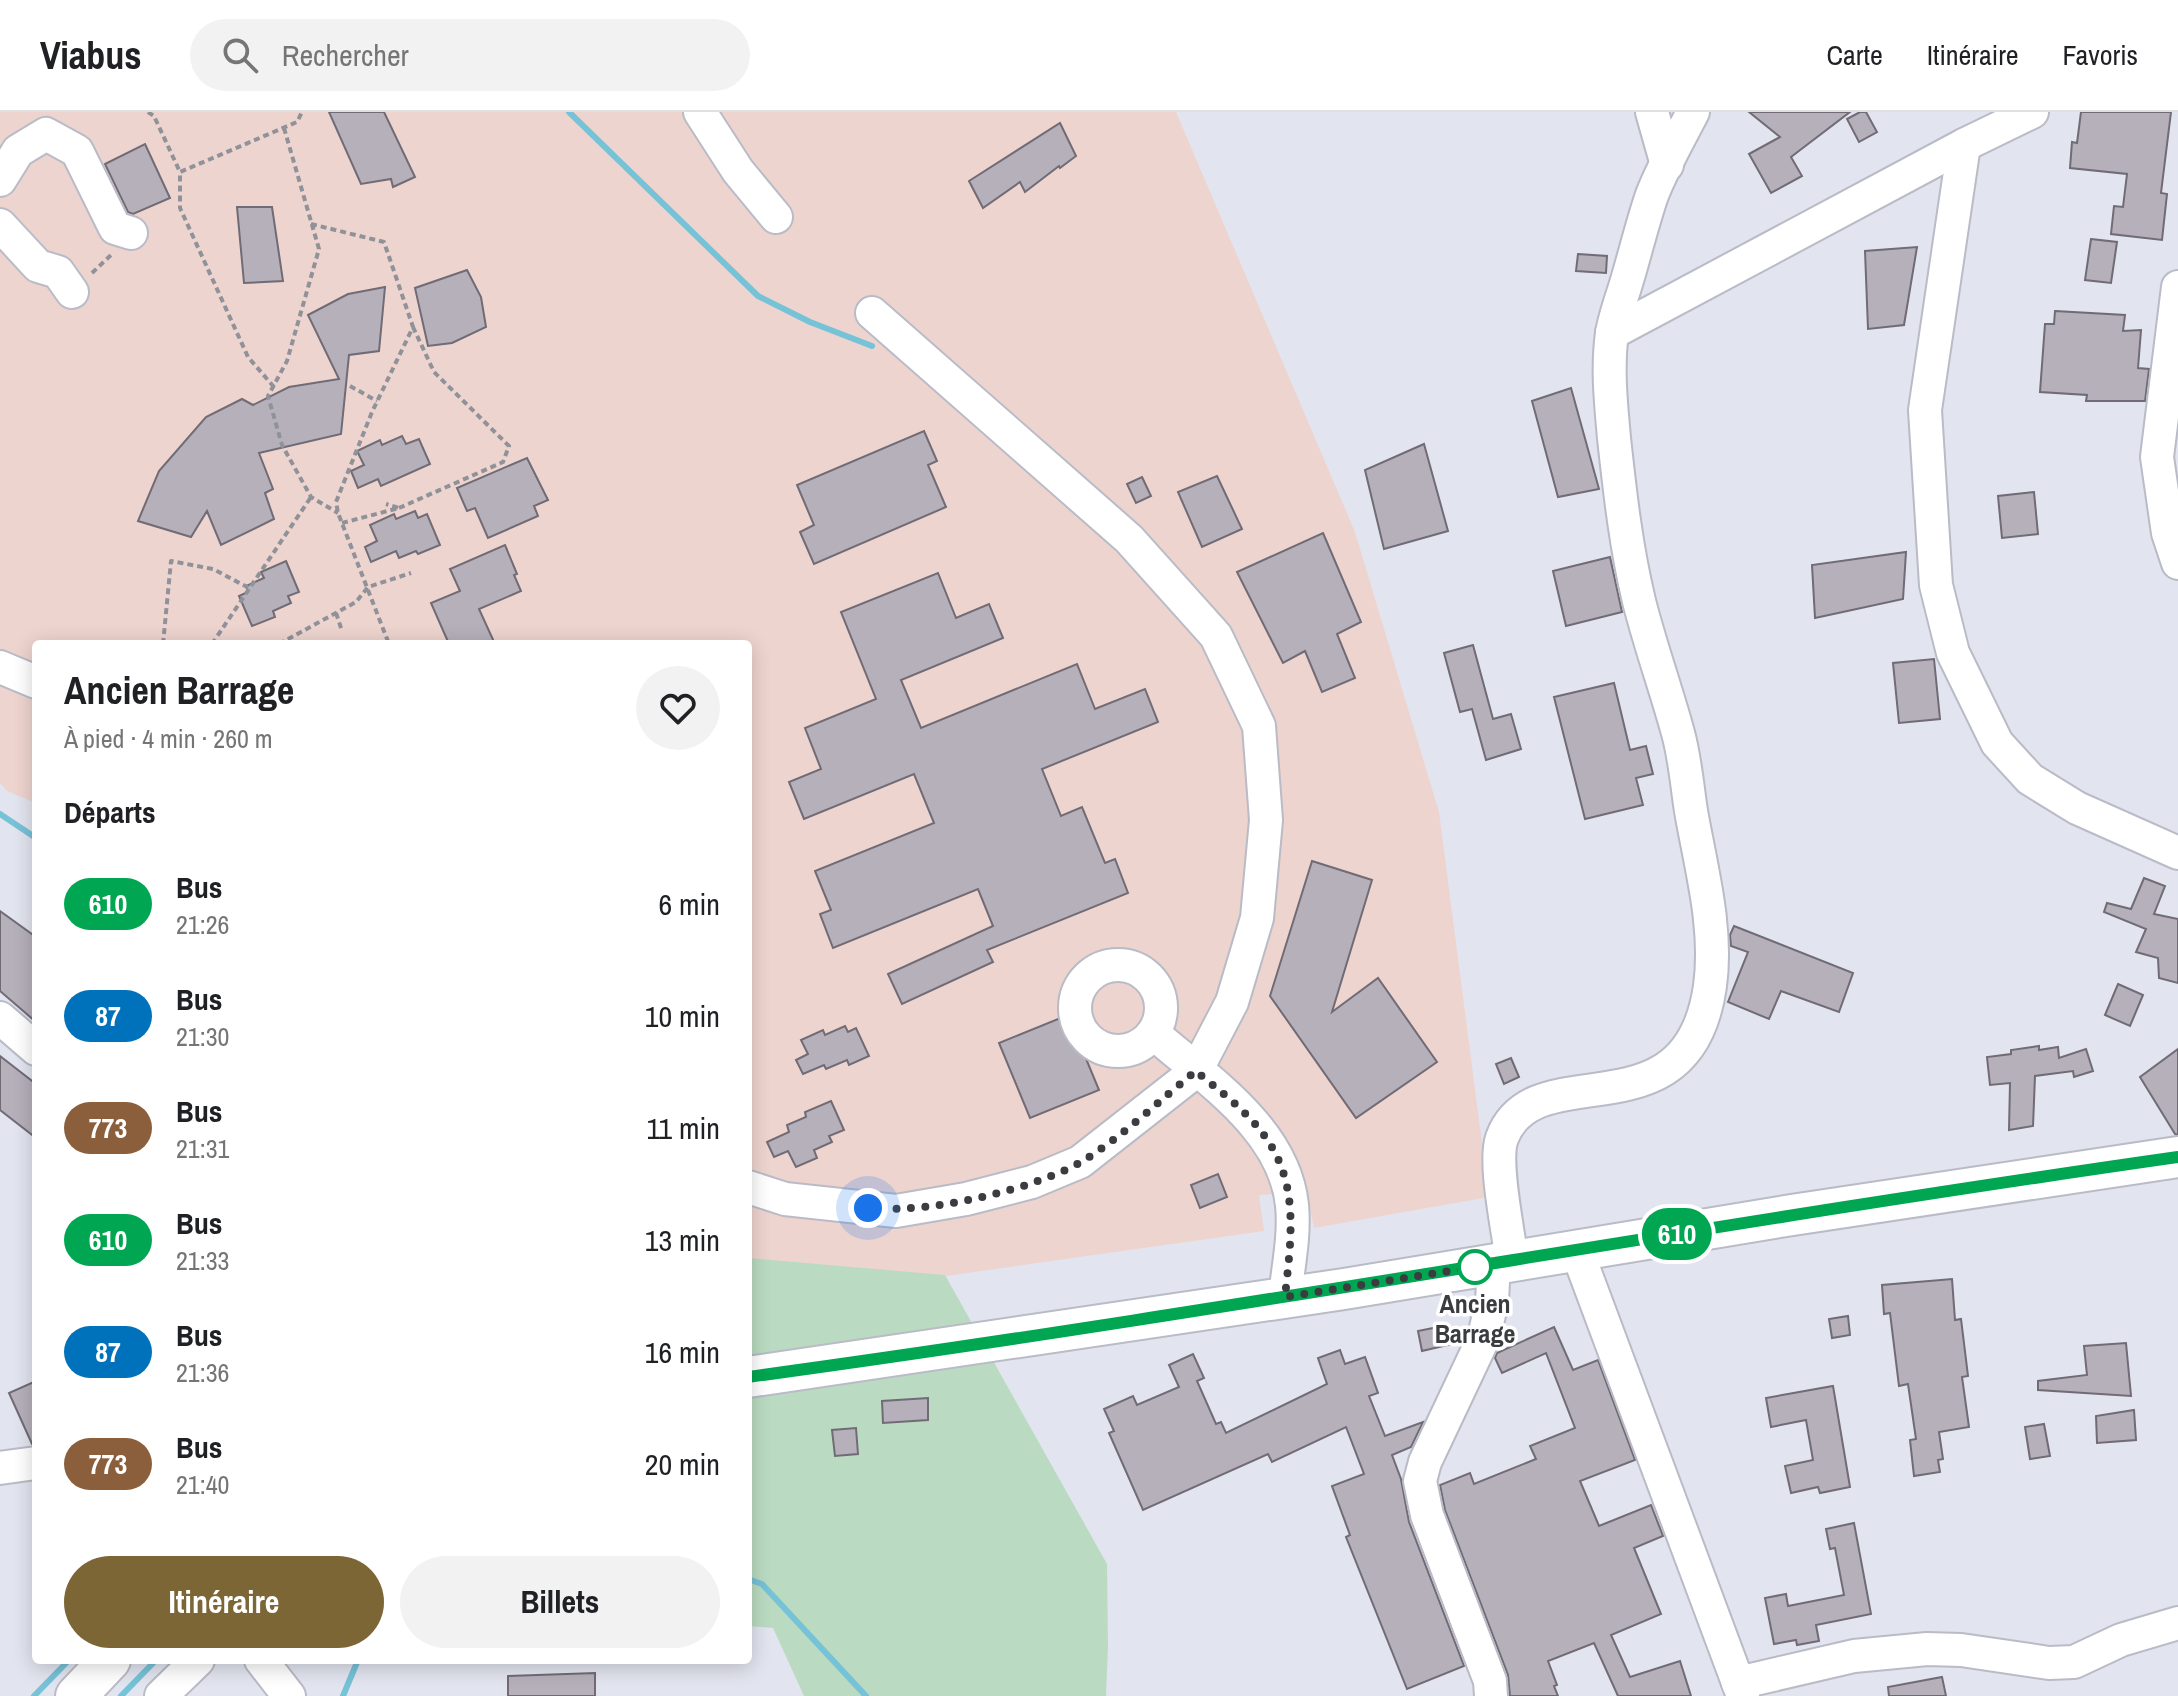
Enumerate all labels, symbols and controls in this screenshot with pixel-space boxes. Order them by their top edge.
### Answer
search box [190,19,750,91]
text: Viabus [40,30,142,81]
icon: search [218,33,262,77]
text: Rechercher [282,35,409,75]
text: Carte [1827,36,1883,74]
text: Itinéraire [1927,36,2019,74]
text: Favoris [2063,36,2138,74]
text: Ancien Barrage [64,665,294,716]
button: heart [636,666,720,750]
text: À pied · 4 min · 260 m [64,721,273,756]
text: Départs [64,792,156,832]
text: Bus [176,867,222,907]
text: 6 min [658,884,720,924]
text: 610 [89,885,127,923]
text: 21:26 [176,907,229,942]
text: Bus [176,979,222,1019]
text: 10 min [645,996,720,1036]
text: 87 [95,997,121,1035]
text: 21:30 [176,1019,229,1054]
text: Bus [176,1091,222,1131]
text: 11 min [647,1108,720,1148]
text: 773 [89,1109,127,1147]
text: 21:31 [176,1131,229,1166]
your location [848,1188,888,1228]
text: Bus [176,1203,222,1243]
line badge: 610 [1631,1208,1723,1260]
text: 610 [1658,1215,1696,1253]
text: 13 min [645,1220,720,1260]
text: 610 [89,1221,127,1259]
text: 21:33 [176,1243,229,1278]
marker: Ancien Barrage [1458,1250,1492,1284]
place label: Ancien Barrage [1435,1286,1515,1351]
text: Bus [176,1315,222,1355]
text: 16 min [645,1332,720,1372]
text: 87 [95,1333,121,1371]
text: 21:36 [176,1355,229,1390]
text: Bus [176,1427,222,1467]
text: 20 min [645,1444,720,1484]
text: 773 [89,1445,127,1483]
text: 21:40 [176,1467,229,1502]
button: Itinéraire [64,1556,384,1648]
button: Billets [400,1556,720,1648]

